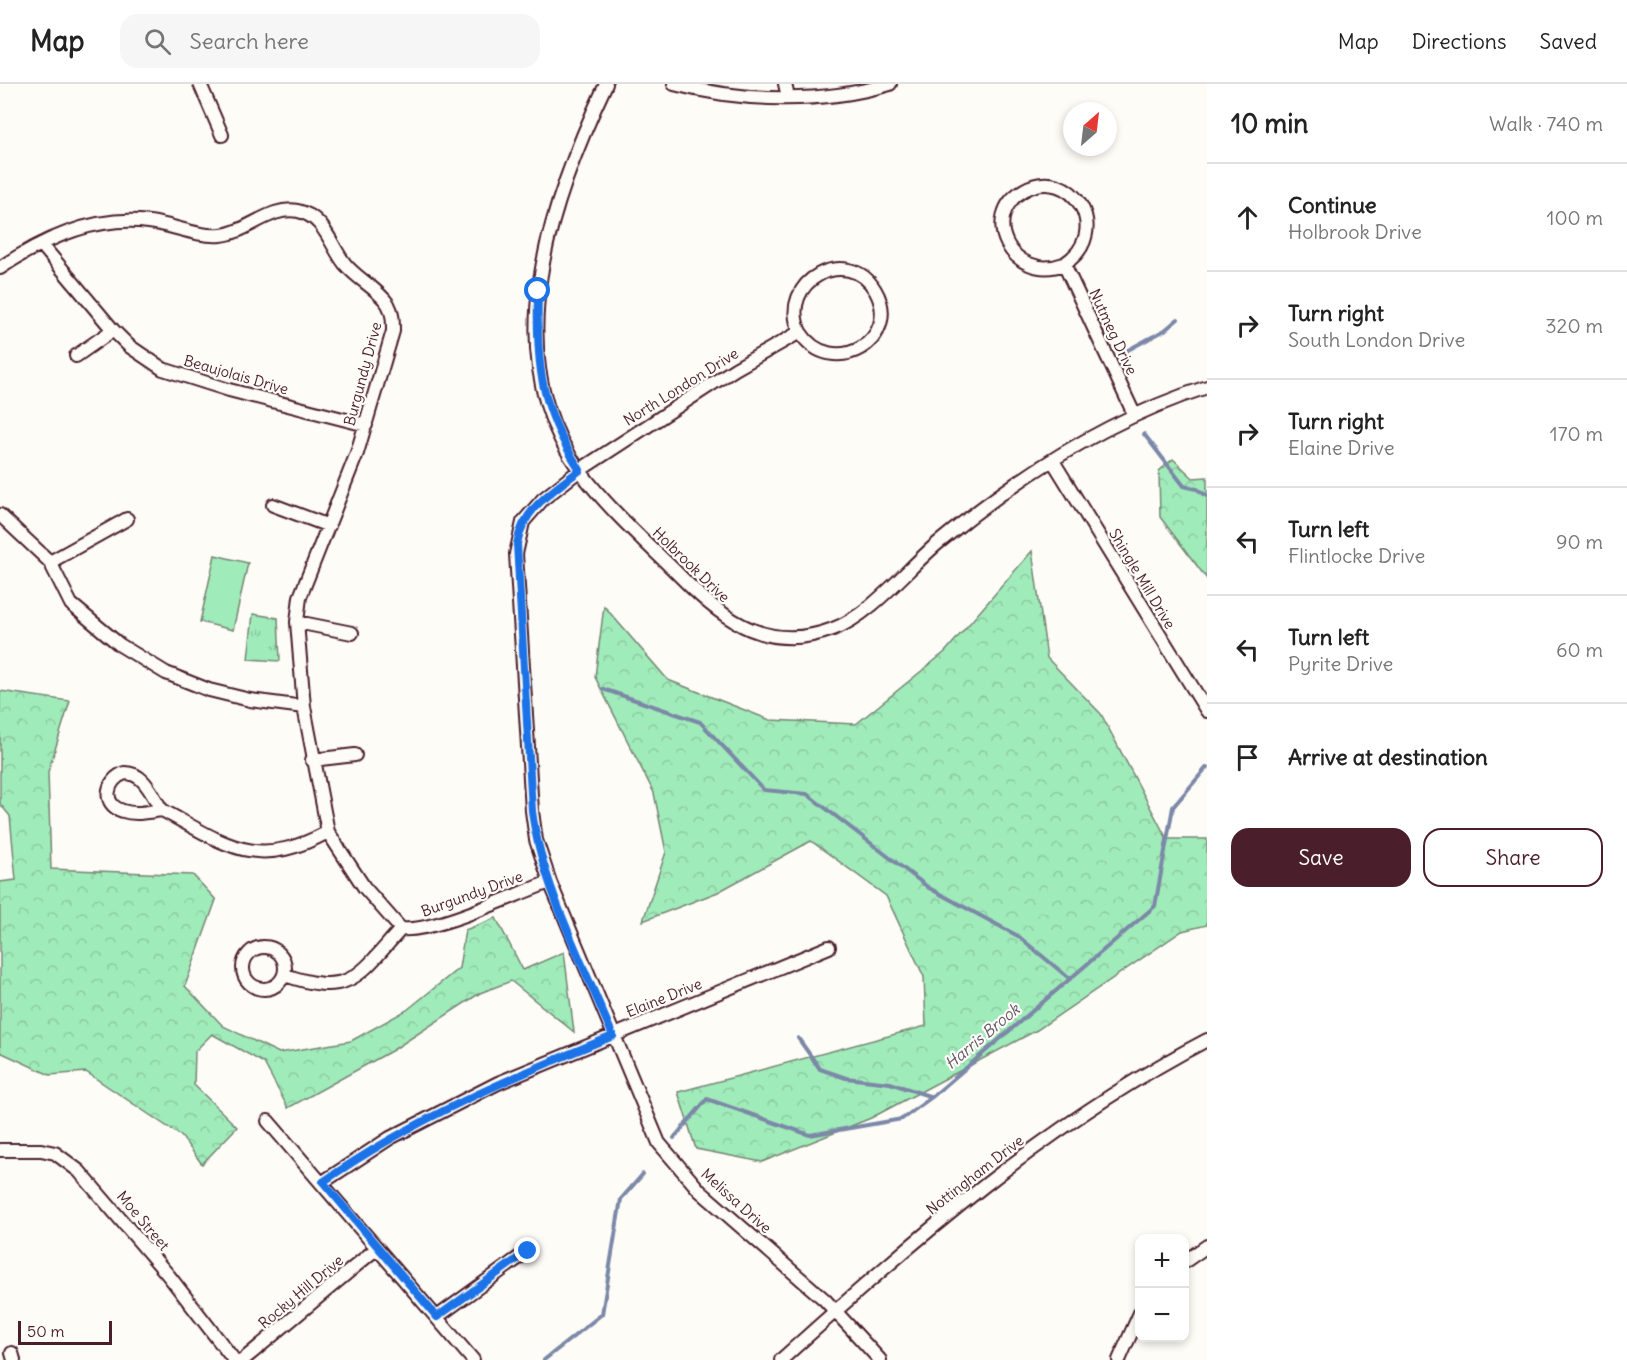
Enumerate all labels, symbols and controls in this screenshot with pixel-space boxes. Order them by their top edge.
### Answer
search box [120,14,540,68]
text: Map [30,23,84,59]
icon: search [141,25,174,58]
text: Search here [189,27,309,55]
text: Map [1338,28,1379,55]
text: Directions [1412,28,1506,55]
text: Saved [1539,28,1597,55]
north arrow [1063,102,1117,156]
text: 10 min [1231,107,1308,140]
text: Walk · 740 m [1489,111,1603,136]
text: Continue [1288,191,1377,219]
icon: ahead [1231,201,1264,234]
text: 100 m [1546,205,1603,230]
text: Holbrook Drive [1288,219,1422,244]
route start [524,277,550,303]
street label: Nutmeg Drive [1085,286,1142,378]
text: Turn right [1288,299,1384,327]
icon: right [1231,309,1264,342]
text: 320 m [1545,313,1603,338]
street label: Burgundy Drive [340,320,386,428]
text: South London Drive [1288,327,1465,352]
street label: North London Drive [620,344,742,430]
street label: Beaujolais Drive [182,350,291,399]
text: Turn right [1288,407,1384,435]
icon: right [1231,417,1264,450]
text: 170 m [1550,421,1603,446]
text: Elaine Drive [1288,435,1395,460]
text: Turn left [1288,515,1369,543]
street label: Holbrook Drive [649,523,734,606]
street label: Shingle Mill Drive [1105,525,1180,632]
icon: left [1231,525,1264,558]
text: 90 m [1556,529,1603,554]
text: Flintlocke Drive [1288,543,1425,568]
text: Turn left [1288,623,1369,651]
icon: left [1231,633,1264,666]
text: 60 m [1556,637,1603,662]
text: Pyrite Drive [1288,651,1393,676]
icon: arrive [1231,741,1264,774]
text: Arrive at destination [1288,743,1488,771]
button: Save [1231,828,1411,887]
button: Share [1423,828,1603,887]
street label: Burgundy Drive [418,866,525,921]
street label: Elaine Drive [623,974,704,1021]
water label: Harris Brook [941,998,1025,1073]
street label: Nottingham Drive [922,1131,1027,1219]
street label: Melissa Drive [697,1164,775,1237]
street label: Moe Street [113,1187,174,1254]
map controls [1135,1234,1189,1342]
button: + [1135,1234,1189,1288]
route end [514,1237,540,1263]
street label: Rocky Hill Drive [254,1251,347,1333]
button: − [1135,1288,1189,1342]
scale bar [18,1318,112,1346]
text: 50 m [27,1321,65,1341]

